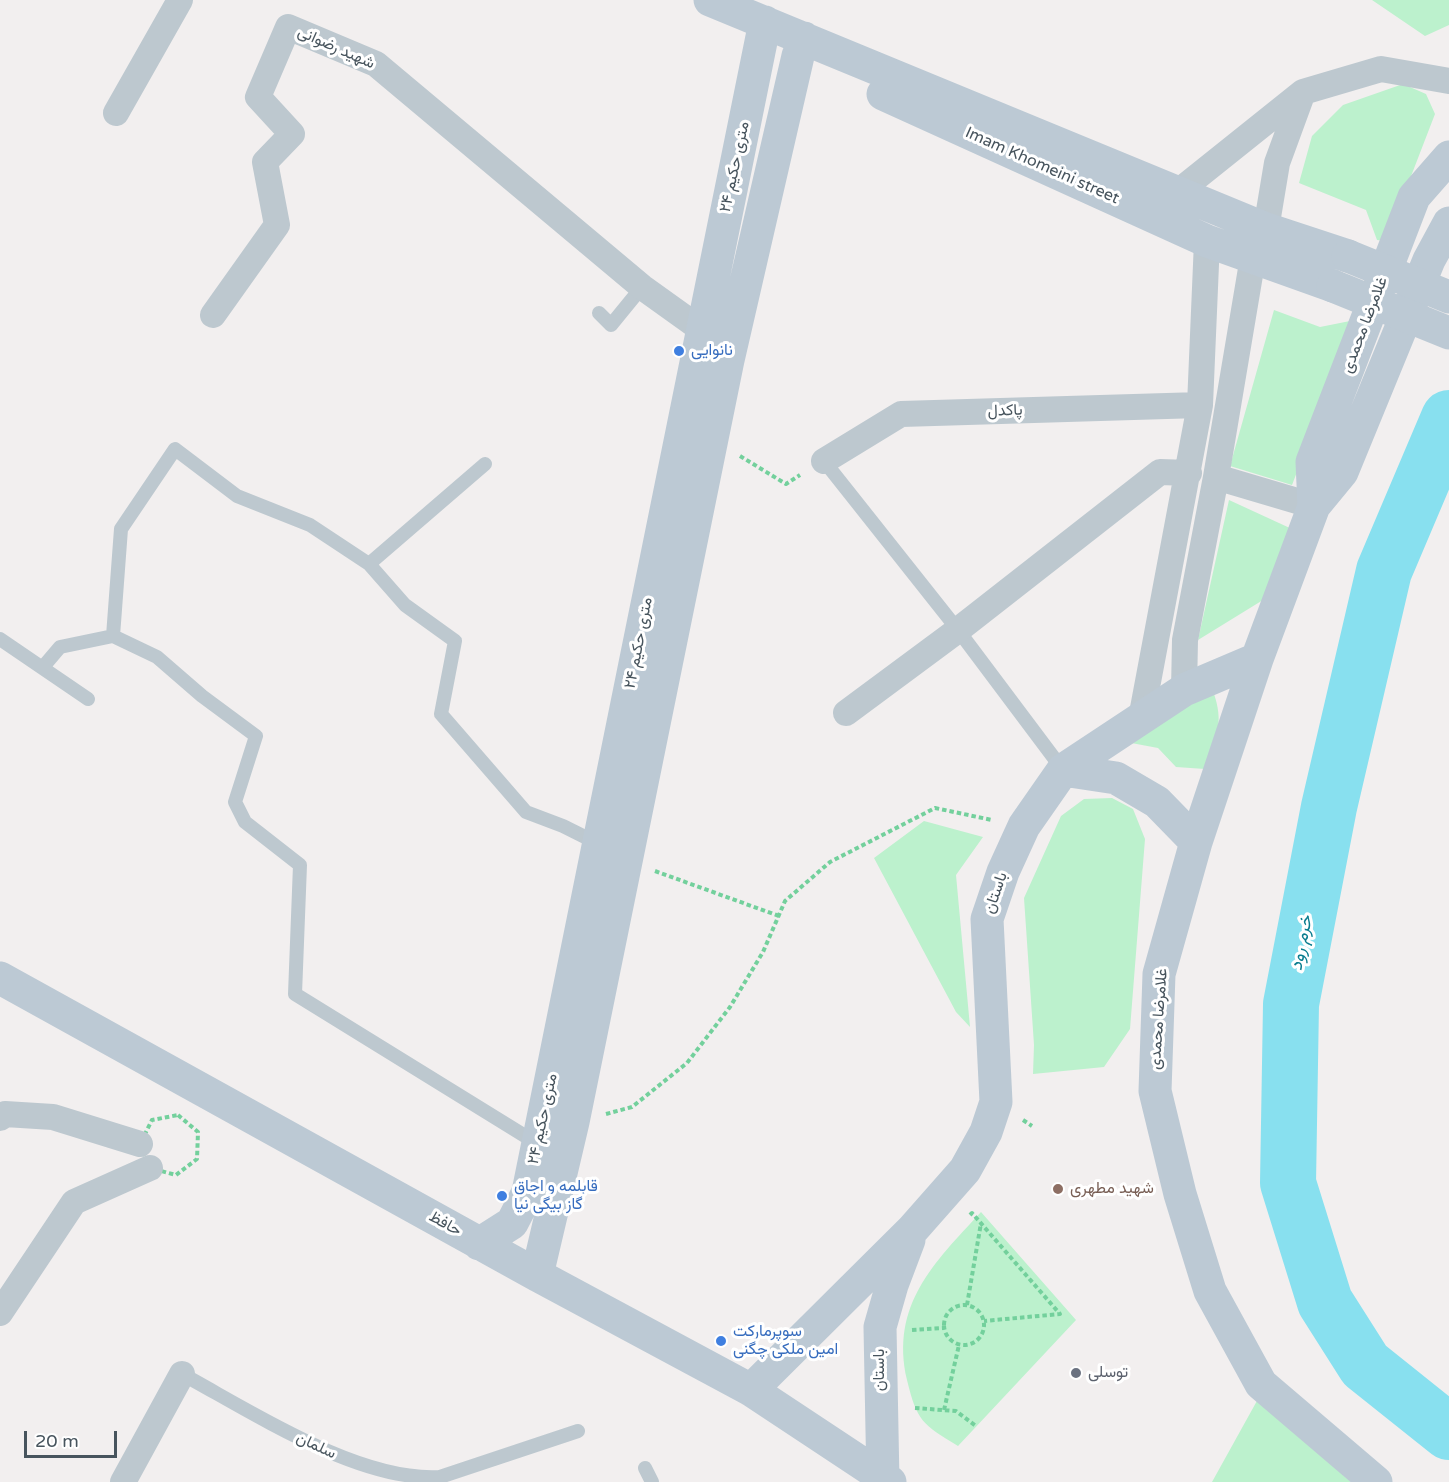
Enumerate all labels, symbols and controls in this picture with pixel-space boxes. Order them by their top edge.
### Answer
street label: شهید رضوانی [294,22,378,74]
street label: ۲۴ متری حکیم [716,120,754,214]
street label: Imam Khomeini street [962,123,1122,209]
street label: غلامرضا محمدی [1338,274,1392,376]
place label: نانوایی [691,341,733,361]
marker: نانوایی [672,344,686,358]
street label: پاکدل [987,401,1023,421]
street label: ۲۴ متری حکیم [621,596,657,690]
street label: باستان [980,870,1012,916]
water label: خرم رود [1286,914,1318,972]
street label: غلامرضا محمدی [1146,968,1172,1070]
street label: ۲۴ متری حکیم [524,1072,562,1166]
place label: قابلمه و اجاق گاز بیگی نیا [514,1177,598,1215]
place label: شهید مطهری [1070,1179,1154,1199]
marker: شهید مطهری [1051,1182,1065,1196]
marker: قابلمه و اجاق گاز بیگی نیا [495,1189,509,1203]
street label: حافظ [425,1207,465,1241]
place label: سوپرمارکت امین ملکی چگنی [733,1322,838,1360]
marker: سوپرمارکت امین ملکی چگنی [714,1334,728,1348]
street label: باستان [870,1349,890,1391]
place label: توسلی [1088,1363,1128,1383]
marker: توسلی [1069,1366,1083,1380]
scale bar [27,1419,120,1457]
street label: سلمان [293,1428,339,1464]
text: 20 m [35,1430,79,1452]

